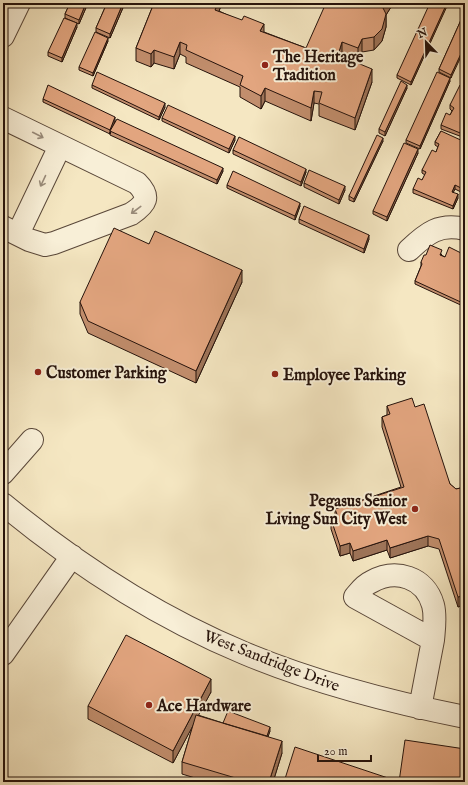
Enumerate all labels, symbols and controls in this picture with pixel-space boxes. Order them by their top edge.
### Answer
north arrow [406,22,446,62]
text: N [414,25,430,42]
place label: The Heritage Tradition [272,48,364,86]
marker: The Heritage Tradition [260,60,270,70]
one-way arrow [32,132,44,139]
one-way arrow [39,175,46,187]
one-way arrow [131,206,142,214]
place label: Customer Parking [46,364,168,384]
place label: Employee Parking [283,366,407,386]
marker: Customer Parking [33,367,43,377]
marker: Employee Parking [270,369,280,379]
place label: Pegasus Senior Living Sun City West [265,492,408,530]
marker: Pegasus Senior Living Sun City West [410,504,420,514]
street label: West Sandridge Drive [200,627,342,697]
place label: Ace Hardware [156,697,252,717]
marker: Ace Hardware [144,700,154,710]
scale bar [318,737,371,763]
text: 20 m [324,744,347,759]

